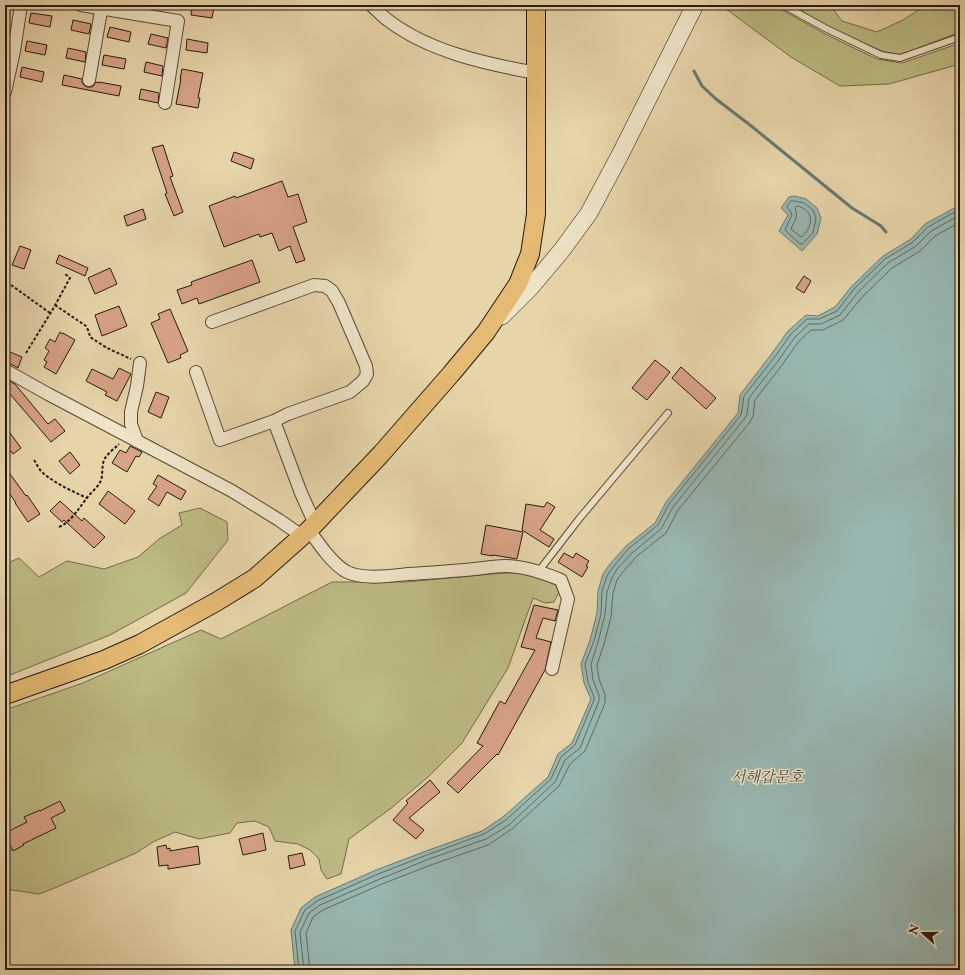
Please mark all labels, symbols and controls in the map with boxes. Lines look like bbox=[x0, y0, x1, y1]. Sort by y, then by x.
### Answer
water label: 서해갑문호 bbox=[731, 768, 805, 787]
north arrow bbox=[903, 913, 943, 953]
text: N bbox=[906, 922, 922, 937]

